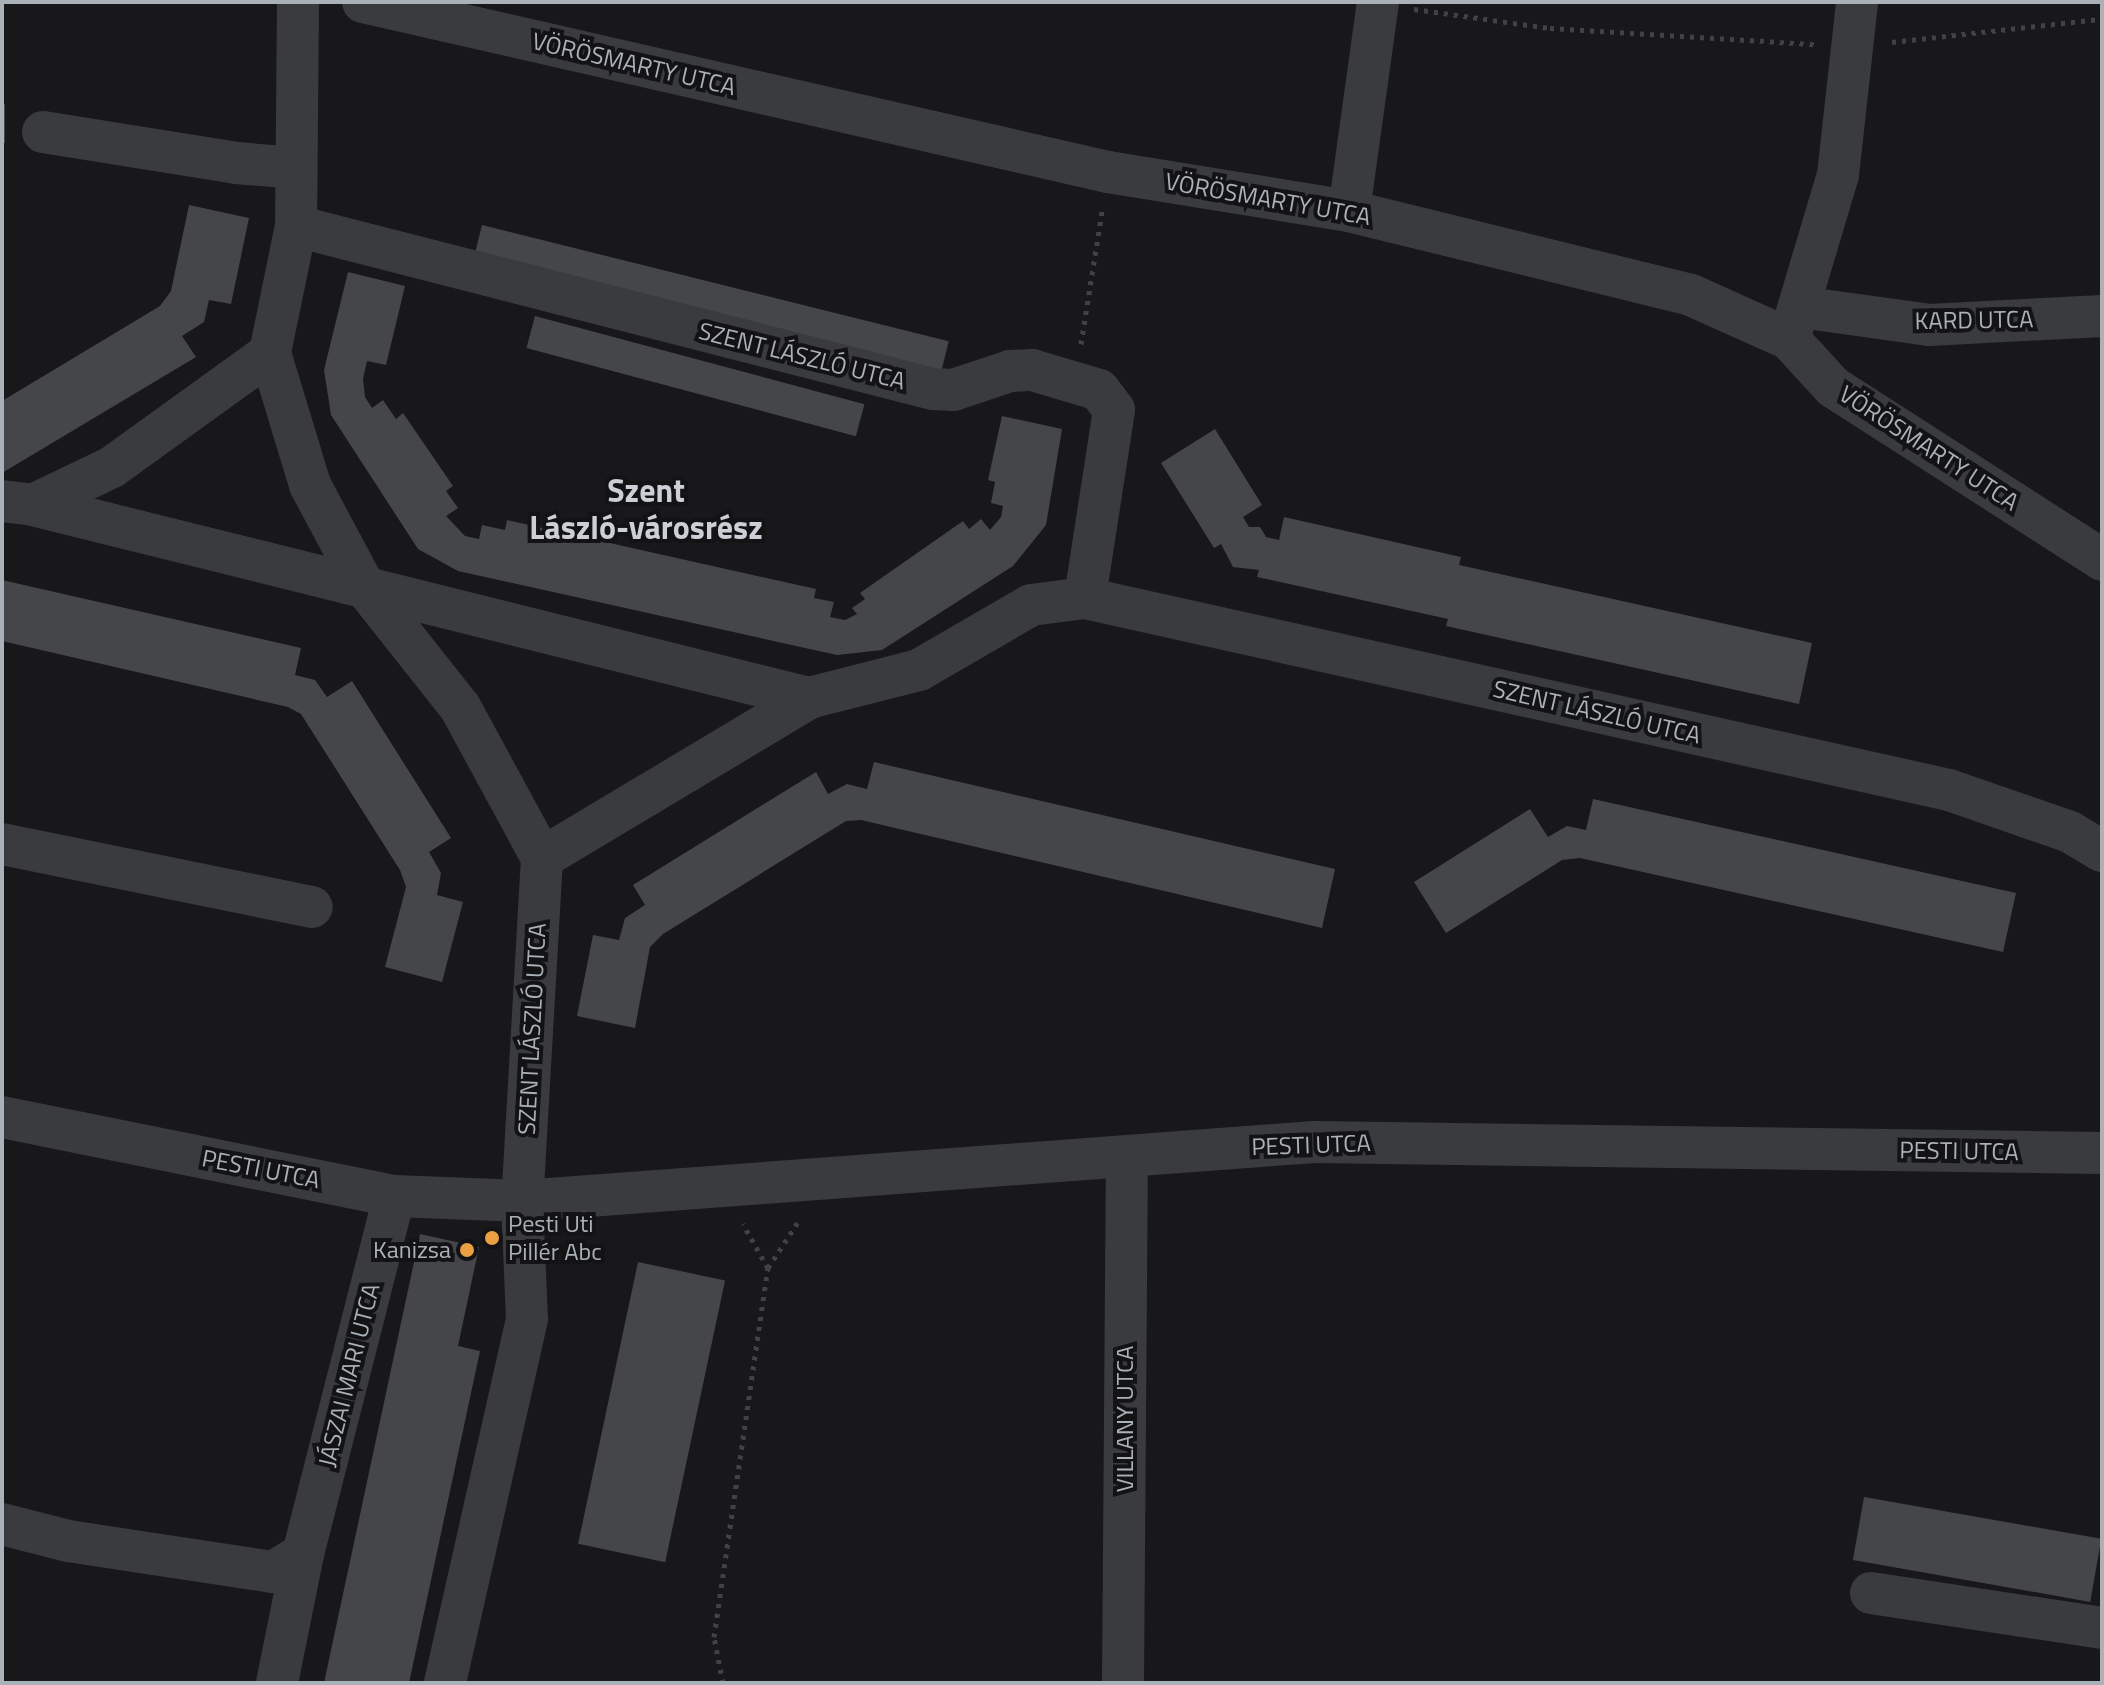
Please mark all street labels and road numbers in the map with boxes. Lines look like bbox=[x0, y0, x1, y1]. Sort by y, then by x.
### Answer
street label: VÖRÖSMARTY UTCA bbox=[529, 27, 739, 101]
street label: VÖRÖSMARTY UTCA bbox=[1163, 167, 1373, 231]
street label: KARD UTCA bbox=[1914, 305, 2034, 335]
street label: SZENT LÁSZLÓ UTCA bbox=[696, 316, 908, 396]
street label: VÖRÖSMARTY UTCA bbox=[1834, 379, 2024, 517]
street label: SZENT LÁSZLÓ UTCA bbox=[1490, 674, 1704, 750]
street label: SZENT LÁSZLÓ UTCA bbox=[512, 922, 552, 1136]
street label: PESTI UTCA bbox=[1251, 1129, 1371, 1161]
street label: PESTI UTCA bbox=[1899, 1136, 2019, 1166]
street label: PESTI UTCA bbox=[200, 1143, 322, 1195]
street label: JÁSZAI MARI UTCA bbox=[312, 1280, 386, 1470]
street label: VILLANY UTCA bbox=[1111, 1346, 1139, 1492]

